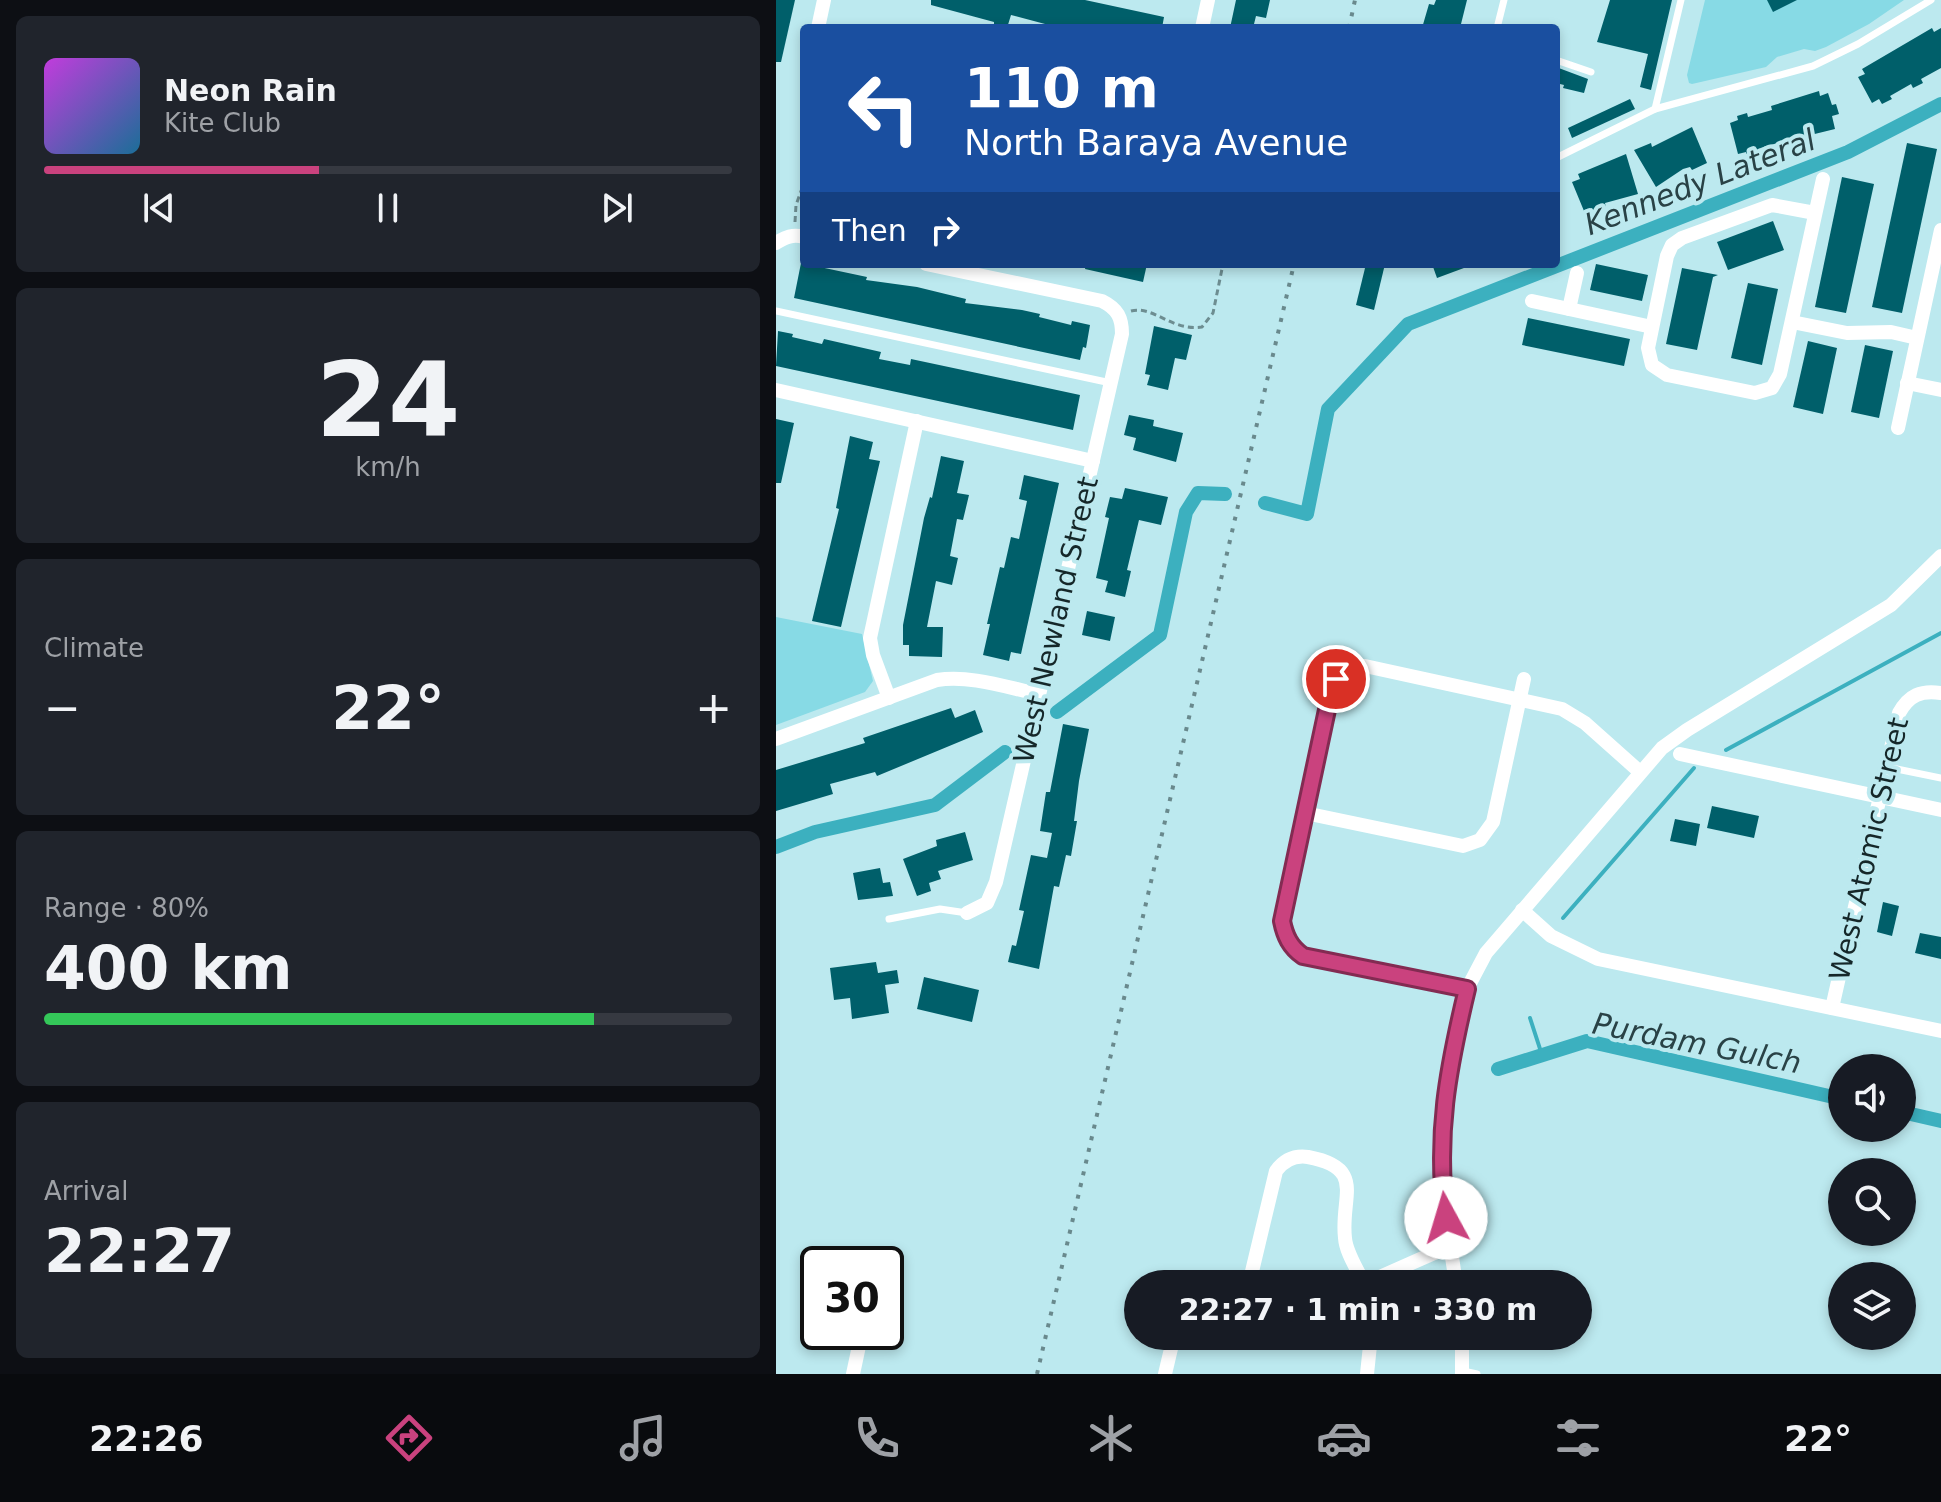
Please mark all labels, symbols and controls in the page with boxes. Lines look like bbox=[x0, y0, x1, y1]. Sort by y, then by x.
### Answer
text: 110 m bbox=[964, 55, 1159, 120]
icon: left bbox=[832, 56, 936, 160]
text: Neon Rain bbox=[164, 73, 337, 108]
text: Kite Club bbox=[164, 108, 281, 138]
text: North Baraya Avenue bbox=[964, 122, 1348, 163]
water label: Kennedy Lateral bbox=[1580, 122, 1821, 242]
icon: previous bbox=[137, 186, 181, 230]
icon: pause bbox=[366, 186, 410, 230]
icon: next bbox=[595, 186, 639, 230]
icon: right bbox=[923, 208, 967, 252]
text: Then bbox=[832, 213, 907, 248]
text: 24 bbox=[316, 339, 460, 461]
text: km/h bbox=[355, 452, 421, 482]
street label: West Newland Street bbox=[1007, 473, 1105, 767]
text: Climate bbox=[44, 633, 144, 663]
pin bbox=[1302, 645, 1370, 713]
icon: arrive bbox=[1314, 657, 1358, 701]
text: 22° bbox=[331, 673, 445, 743]
text: − bbox=[44, 682, 81, 733]
text: + bbox=[695, 682, 732, 733]
street label: West Atomic Street bbox=[1823, 714, 1915, 984]
text: Range · 80% bbox=[44, 893, 209, 923]
text: 400 km bbox=[44, 933, 293, 1003]
water label: Purdam Gulch bbox=[1590, 1006, 1804, 1080]
map controls bbox=[1828, 1054, 1916, 1350]
button: sound bbox=[1828, 1054, 1916, 1142]
button: search bbox=[1828, 1158, 1916, 1246]
text: Arrival bbox=[44, 1176, 128, 1206]
position arrow bbox=[1404, 1176, 1488, 1260]
text: 22:27 bbox=[44, 1216, 235, 1286]
speed limit sign: 30 bbox=[800, 1246, 904, 1350]
button: layers bbox=[1828, 1262, 1916, 1350]
text: 22:27 · 1 min · 330 m bbox=[1179, 1292, 1537, 1327]
icon: directions bbox=[381, 1410, 437, 1466]
icon: music bbox=[615, 1410, 671, 1466]
icon: phone bbox=[849, 1410, 905, 1466]
icon: climate bbox=[1083, 1410, 1139, 1466]
icon: car bbox=[1316, 1410, 1372, 1466]
icon: filters bbox=[1550, 1410, 1606, 1466]
text: 22:26 bbox=[89, 1418, 203, 1459]
text: 22° bbox=[1784, 1418, 1852, 1459]

